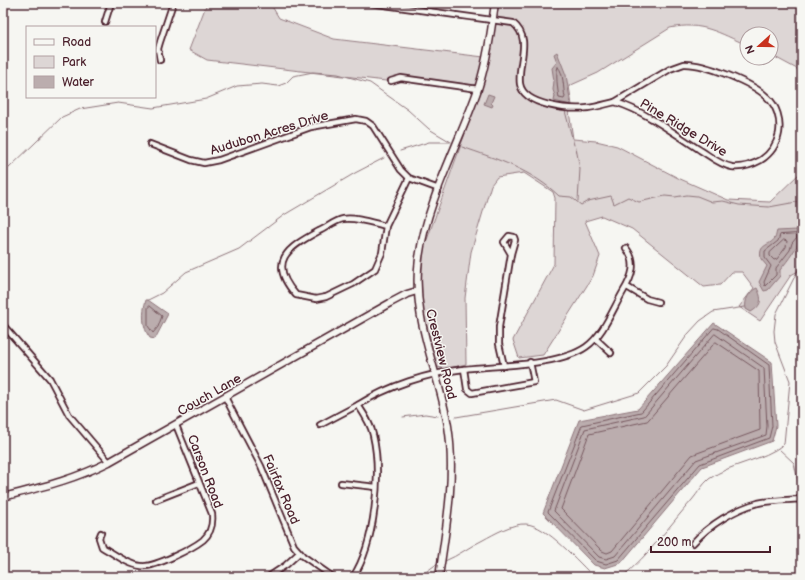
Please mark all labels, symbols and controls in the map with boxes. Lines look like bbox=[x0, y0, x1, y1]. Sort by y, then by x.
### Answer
legend bbox=[26, 26, 156, 98]
north arrow bbox=[739, 26, 779, 66]
text: Road bbox=[62, 35, 91, 50]
text: N bbox=[743, 43, 758, 56]
text: Park bbox=[62, 55, 86, 70]
text: Water bbox=[62, 75, 94, 90]
street label: Pine Ridge Drive bbox=[637, 96, 730, 160]
street label: Audubon Acres Drive bbox=[208, 107, 330, 159]
street label: Crestview Road bbox=[422, 307, 460, 401]
street label: Couch Lane bbox=[175, 370, 244, 420]
street label: Carson Road bbox=[184, 432, 226, 510]
street label: Fairfax Road bbox=[259, 452, 303, 527]
scale bar bbox=[651, 528, 770, 554]
text: 200 m bbox=[657, 535, 691, 550]

